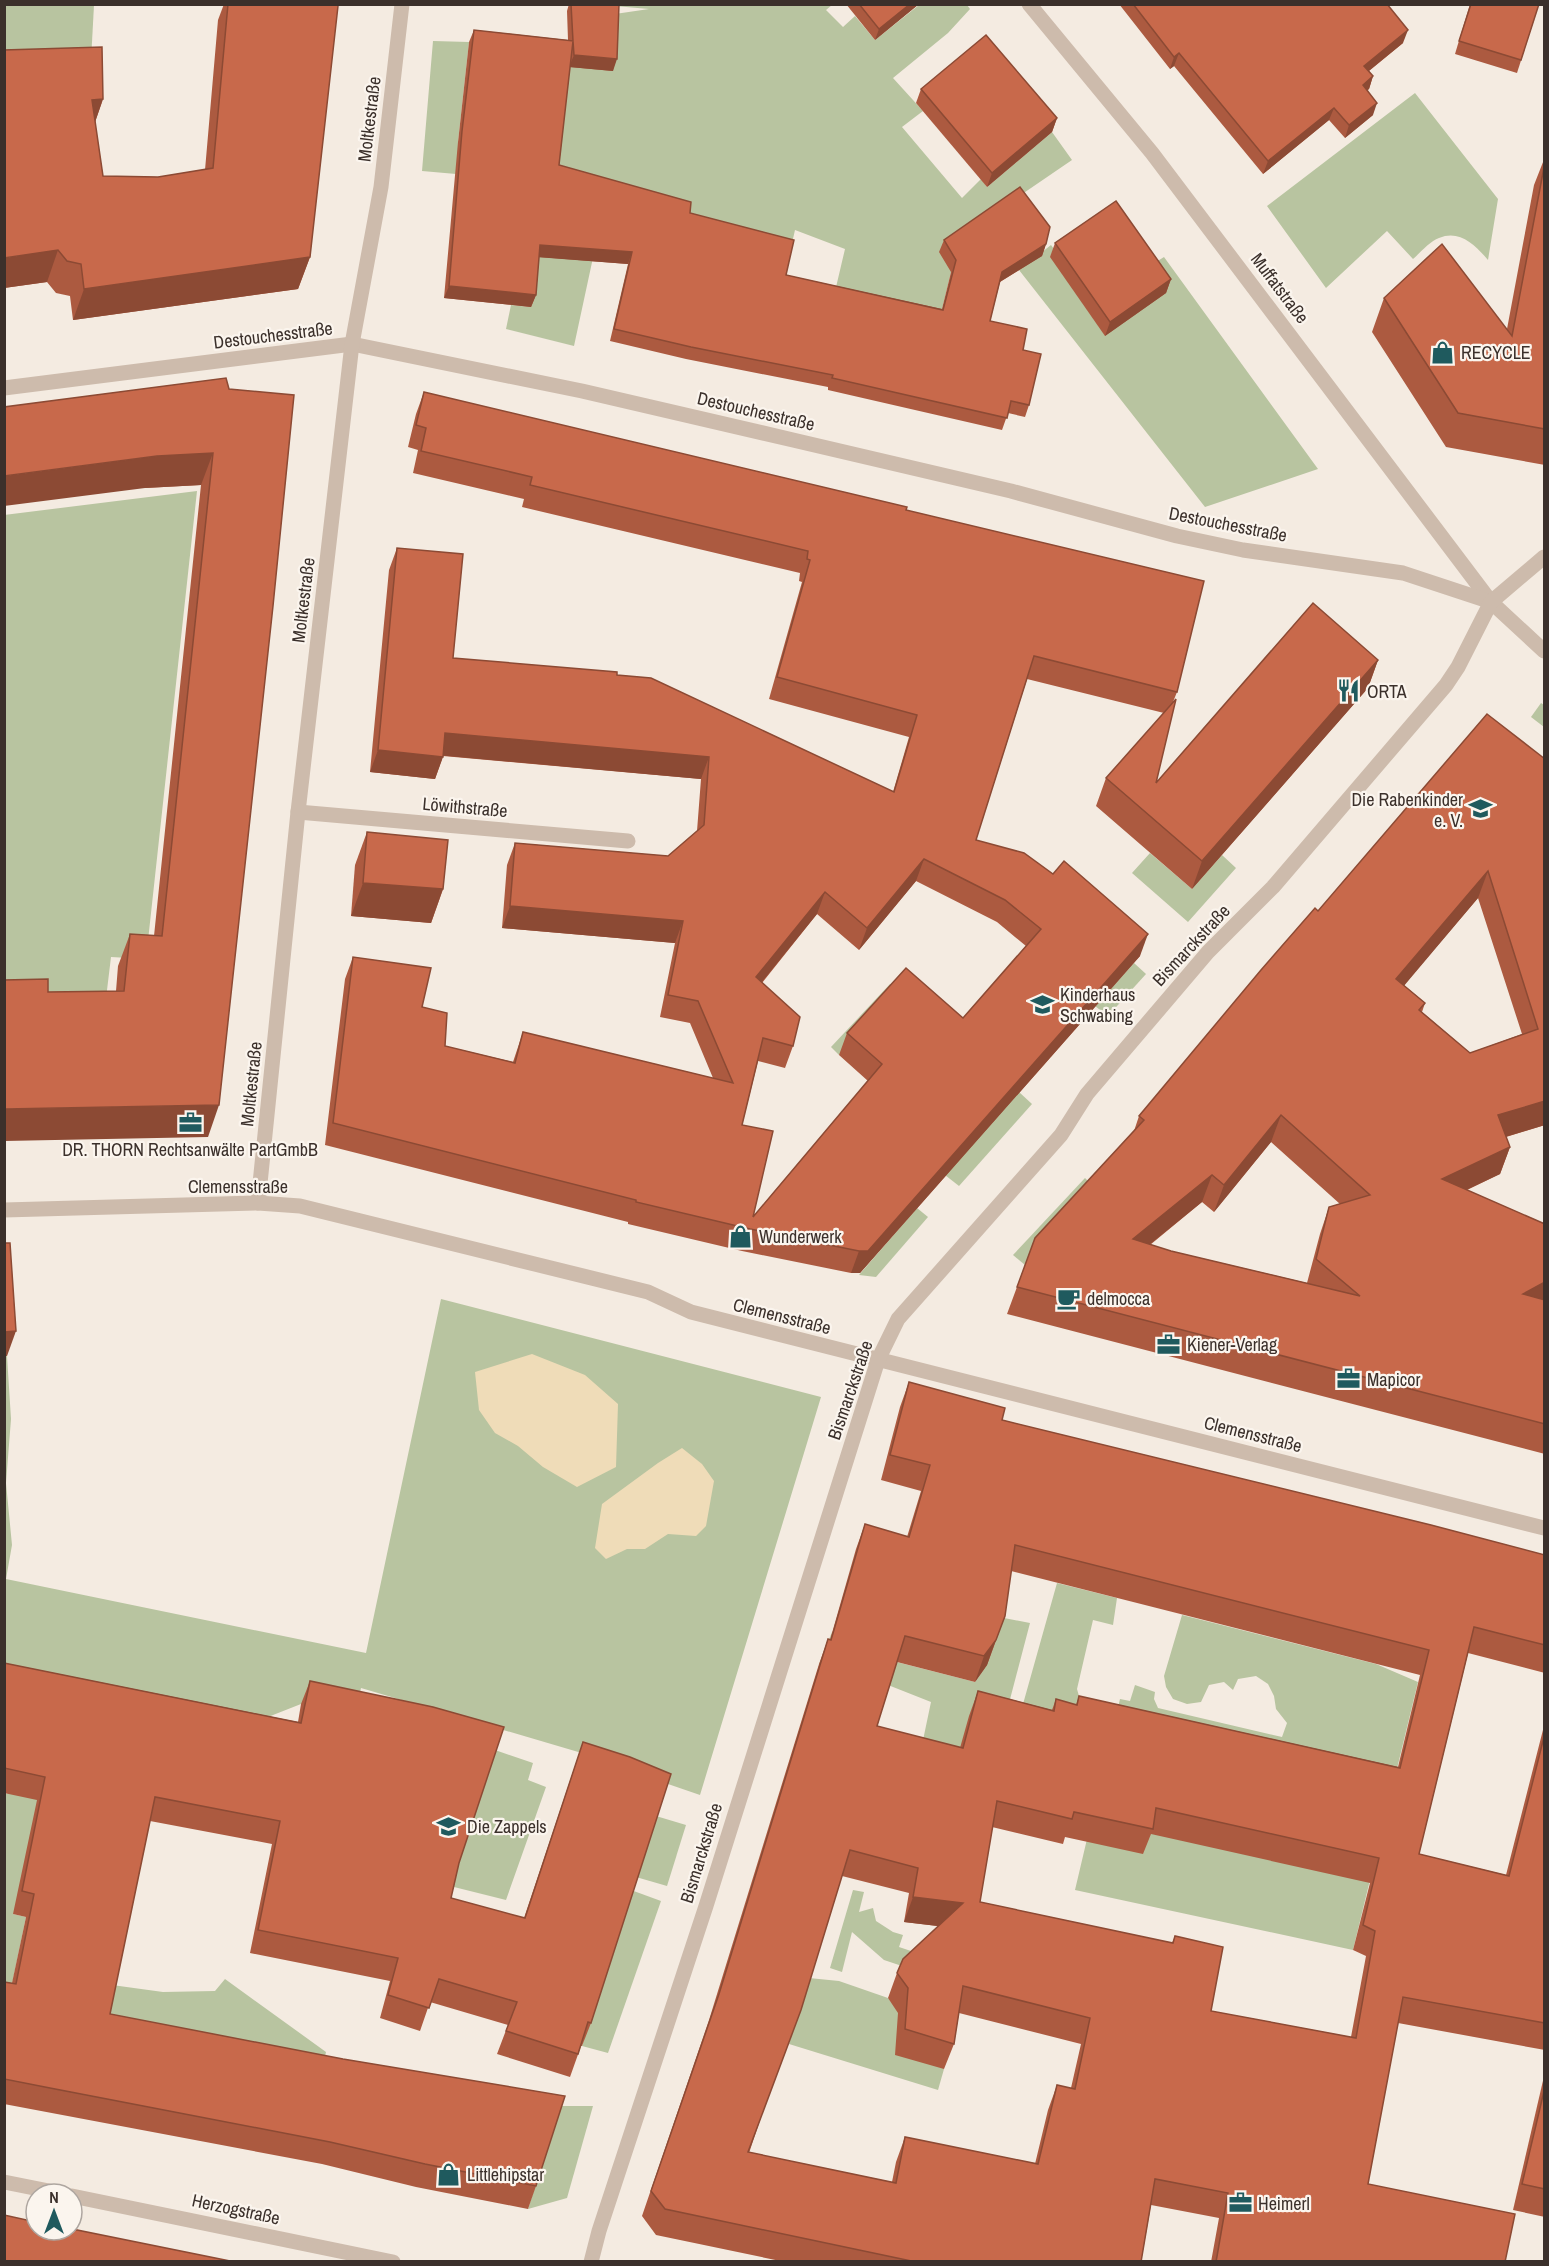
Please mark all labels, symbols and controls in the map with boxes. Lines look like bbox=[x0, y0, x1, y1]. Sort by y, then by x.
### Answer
street label: Moltkestraße bbox=[351, 75, 387, 163]
street label: Muffatstraße bbox=[1245, 247, 1315, 329]
street label: Destouchesstraße bbox=[212, 315, 334, 355]
shop icon: RECYCLE bbox=[1430, 339, 1456, 365]
place label: RECYCLE bbox=[1461, 340, 1531, 365]
street label: Destouchesstraße bbox=[695, 385, 817, 437]
street label: Destouchesstraße bbox=[1167, 500, 1289, 548]
street label: Moltkestraße bbox=[285, 556, 321, 644]
restaurant icon: ORTA bbox=[1336, 678, 1362, 704]
place label: ORTA bbox=[1367, 679, 1407, 704]
place label: Die Rabenkinder e. V. bbox=[1351, 787, 1463, 833]
street label: Löwithstraße bbox=[421, 791, 509, 823]
school or university icon: Die Rabenkinder e. V. bbox=[1468, 796, 1494, 822]
street label: Bismarckstraße bbox=[1147, 899, 1235, 991]
place label: Kinderhaus Schwabing bbox=[1060, 982, 1136, 1028]
school or university icon: Kinderhaus Schwabing bbox=[1029, 991, 1055, 1017]
street label: Moltkestraße bbox=[234, 1040, 268, 1128]
office icon: DR. THORN Rechtsanwälte PartGmbB bbox=[177, 1110, 203, 1136]
place label: DR. THORN Rechtsanwälte PartGmbB bbox=[62, 1137, 318, 1162]
street label: Clemensstraße bbox=[188, 1174, 288, 1199]
shop icon: Wunderwerk bbox=[728, 1223, 754, 1249]
place label: Wunderwerk bbox=[759, 1224, 842, 1249]
cafe icon: delmocca bbox=[1056, 1285, 1082, 1311]
place label: delmocca bbox=[1087, 1286, 1150, 1311]
street label: Clemensstraße bbox=[730, 1292, 834, 1340]
office icon: Kiener-Verlag bbox=[1156, 1331, 1182, 1357]
place label: Kiener-Verlag bbox=[1187, 1332, 1278, 1357]
street label: Bismarckstraße bbox=[821, 1337, 879, 1443]
office icon: Mapicor bbox=[1336, 1366, 1362, 1392]
place label: Mapicor bbox=[1367, 1367, 1420, 1392]
street label: Clemensstraße bbox=[1201, 1410, 1305, 1458]
street label: Bismarckstraße bbox=[674, 1800, 728, 1906]
school or university icon: Die Zappels bbox=[436, 1813, 462, 1839]
place label: Die Zappels bbox=[467, 1814, 547, 1839]
shop icon: Littlehipstar bbox=[436, 2161, 462, 2187]
place label: Littlehipstar bbox=[467, 2162, 544, 2187]
north arrow bbox=[24, 2182, 84, 2242]
text: N bbox=[49, 2186, 59, 2208]
street label: Herzogstraße bbox=[190, 2187, 282, 2231]
office icon: Heimerl bbox=[1227, 2190, 1253, 2216]
place label: Heimerl bbox=[1258, 2191, 1310, 2216]

